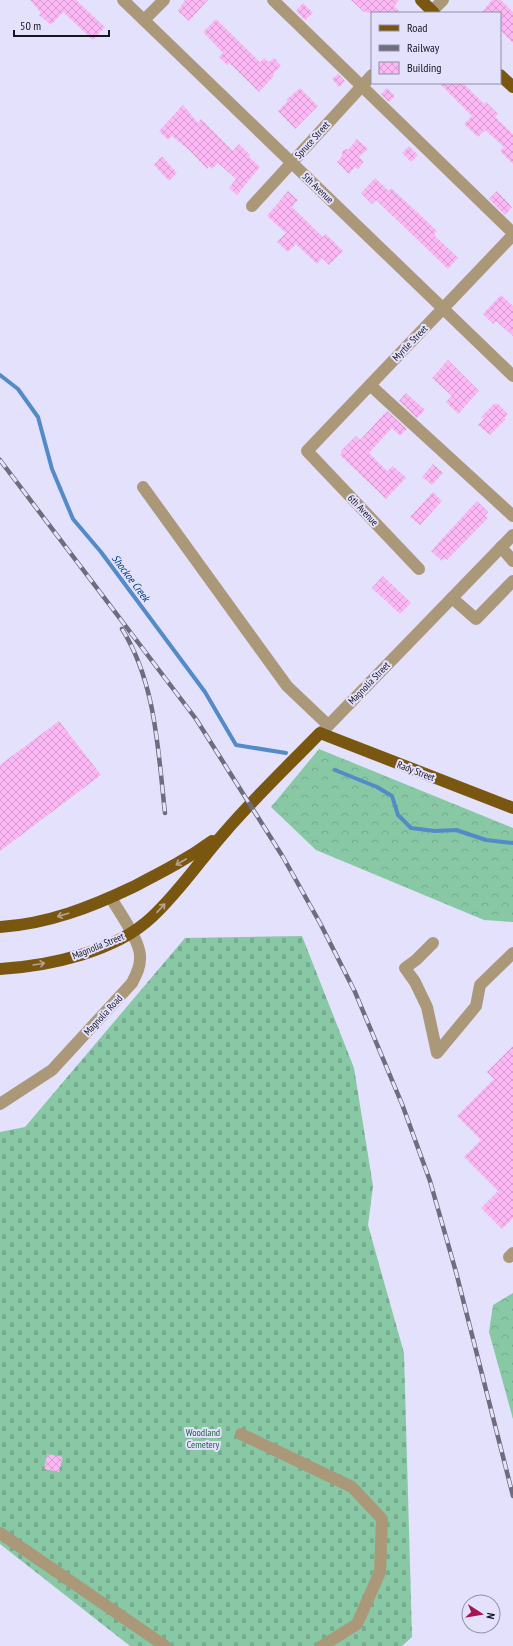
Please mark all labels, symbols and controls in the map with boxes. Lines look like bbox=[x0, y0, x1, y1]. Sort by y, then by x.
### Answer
scale bar bbox=[14, 12, 109, 38]
legend bbox=[371, 12, 501, 84]
text: 50 m bbox=[20, 18, 41, 33]
text: Road bbox=[407, 20, 427, 35]
text: Railway bbox=[407, 40, 440, 55]
text: Building bbox=[407, 60, 442, 75]
street label: Spruce Street bbox=[292, 118, 332, 161]
street label: 5th Avenue bbox=[300, 170, 336, 206]
street label: Myrtle Street bbox=[390, 322, 431, 364]
street label: 6th Avenue bbox=[345, 492, 381, 528]
water label: Shockoe Creek bbox=[109, 552, 154, 606]
street label: Magnolia Street bbox=[345, 659, 393, 707]
street label: Rady Street bbox=[395, 758, 437, 784]
one-way arrow bbox=[175, 859, 187, 867]
one-way arrow bbox=[156, 903, 165, 913]
one-way arrow bbox=[57, 912, 70, 919]
street label: Magnolia Street bbox=[70, 930, 126, 962]
one-way arrow bbox=[32, 960, 45, 968]
street label: Magnolia Road bbox=[81, 992, 125, 1038]
park label: Woodland Cemetery bbox=[186, 1426, 220, 1451]
north arrow bbox=[461, 1594, 501, 1634]
text: N bbox=[483, 1612, 498, 1620]

